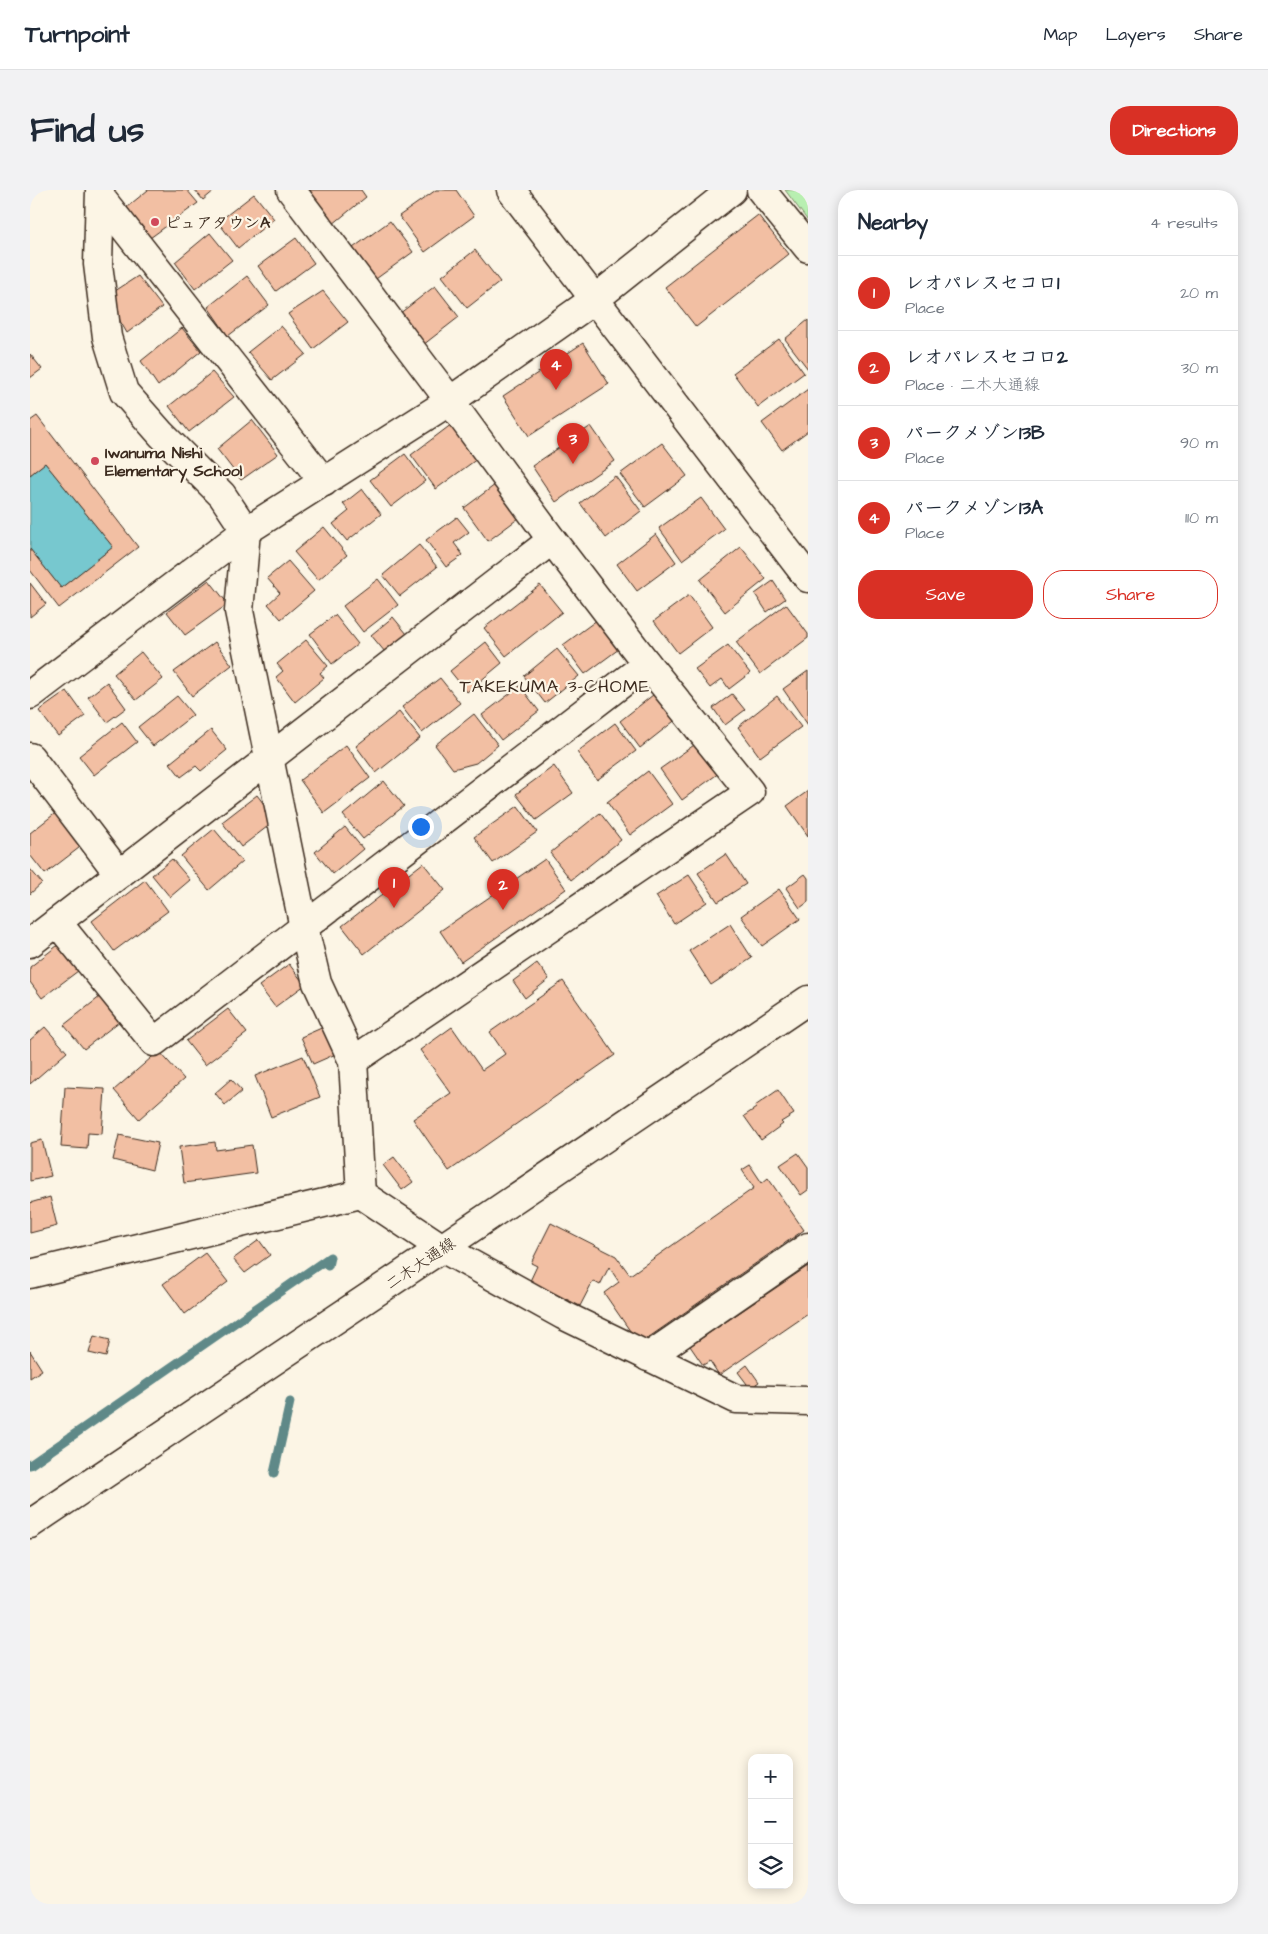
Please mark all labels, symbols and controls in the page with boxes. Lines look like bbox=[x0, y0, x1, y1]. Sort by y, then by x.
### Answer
text: Turnpoint bbox=[25, 18, 130, 52]
text: Map bbox=[1043, 22, 1077, 47]
text: Layers bbox=[1105, 22, 1166, 47]
text: Share bbox=[1194, 22, 1243, 47]
text: Find us bbox=[30, 106, 144, 155]
button: Directions bbox=[1110, 106, 1238, 155]
text: Nearby bbox=[858, 208, 928, 237]
place label: ピュアタウンA bbox=[165, 212, 271, 234]
text: 4 results bbox=[1150, 212, 1218, 234]
marker: ピュアタウンA bbox=[149, 216, 161, 228]
text: レオパレスセコロ1 bbox=[905, 270, 1059, 297]
text: 1 bbox=[873, 282, 875, 304]
text: 20 m bbox=[1180, 282, 1218, 304]
text: Place bbox=[905, 297, 945, 319]
text: レオパレスセコロ2 bbox=[905, 344, 1068, 371]
pin: 4 bbox=[540, 349, 572, 390]
text: 2 bbox=[869, 357, 879, 379]
text: 30 m bbox=[1181, 357, 1218, 379]
text: Place · 二木大通線 bbox=[905, 374, 1040, 396]
text: パークメゾン13B bbox=[905, 420, 1045, 447]
pin: 3 bbox=[557, 423, 589, 464]
text: 3 bbox=[870, 432, 878, 454]
text: 90 m bbox=[1180, 432, 1218, 454]
place label: Iwanuma Nishi Elementary School bbox=[105, 442, 243, 483]
text: Place bbox=[905, 447, 945, 469]
marker: Iwanuma Nishi Elementary School bbox=[89, 455, 101, 467]
text: パークメゾン13A bbox=[905, 495, 1043, 522]
text: 4 bbox=[869, 507, 879, 529]
text: 110 m bbox=[1185, 507, 1218, 529]
text: Place bbox=[905, 522, 945, 544]
button: Save bbox=[858, 570, 1033, 619]
button: Share bbox=[1043, 570, 1218, 619]
district label: TAKEKUMA 3-CHOME bbox=[460, 674, 650, 699]
your location bbox=[408, 814, 434, 840]
pin: 1 bbox=[378, 867, 410, 908]
pin: 2 bbox=[487, 869, 519, 910]
street label: 二木大通線 bbox=[381, 1232, 460, 1295]
map controls bbox=[748, 1754, 793, 1889]
button: + bbox=[748, 1754, 793, 1799]
button: − bbox=[748, 1799, 793, 1844]
button: layers bbox=[748, 1844, 793, 1889]

